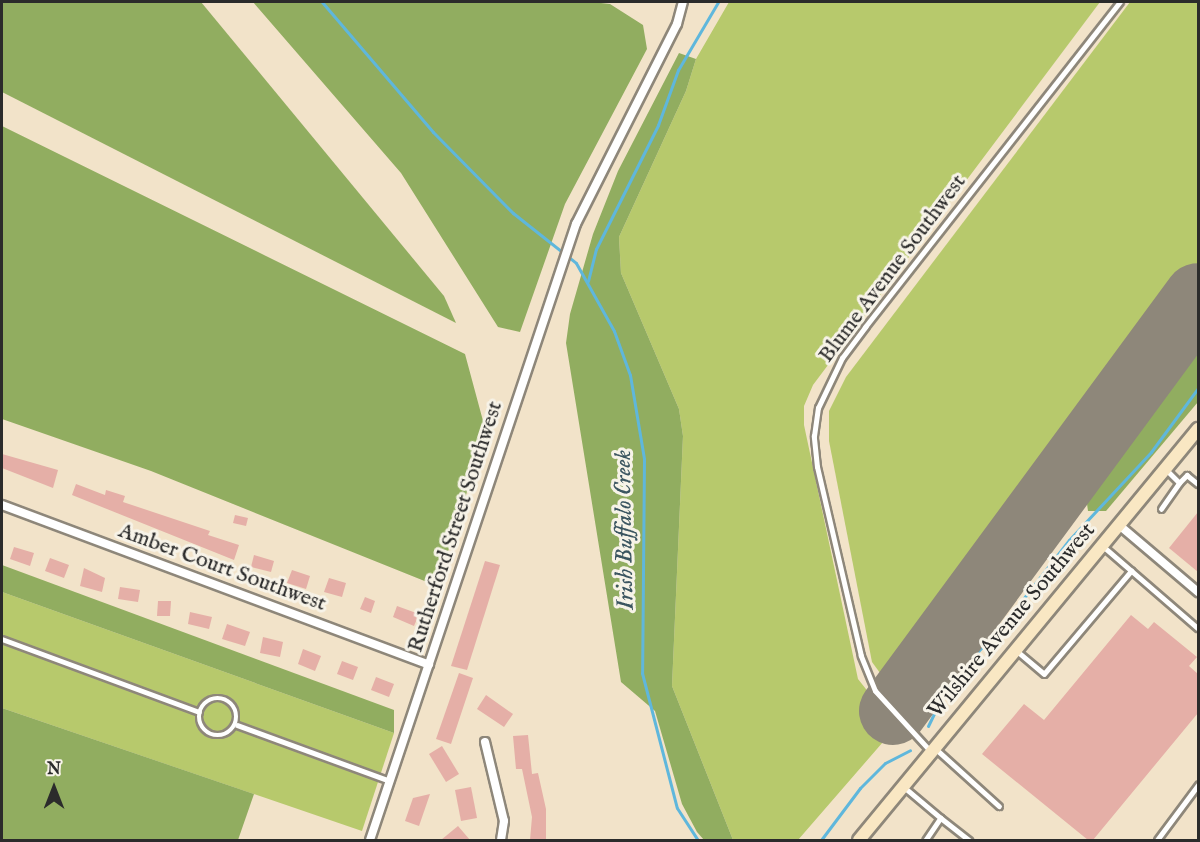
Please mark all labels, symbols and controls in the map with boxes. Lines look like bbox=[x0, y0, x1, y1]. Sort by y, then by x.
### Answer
street label: Blume Avenue Southwest bbox=[814, 170, 972, 368]
street label: Rutherford Street Southwest bbox=[403, 398, 509, 656]
water label: Irish Buffalo Creek bbox=[609, 450, 641, 610]
street label: Amber Court Southwest bbox=[115, 518, 329, 618]
street label: Wilshire Avenue Southwest bbox=[923, 518, 1101, 724]
north arrow bbox=[24, 758, 84, 818]
text: N bbox=[47, 760, 61, 780]

